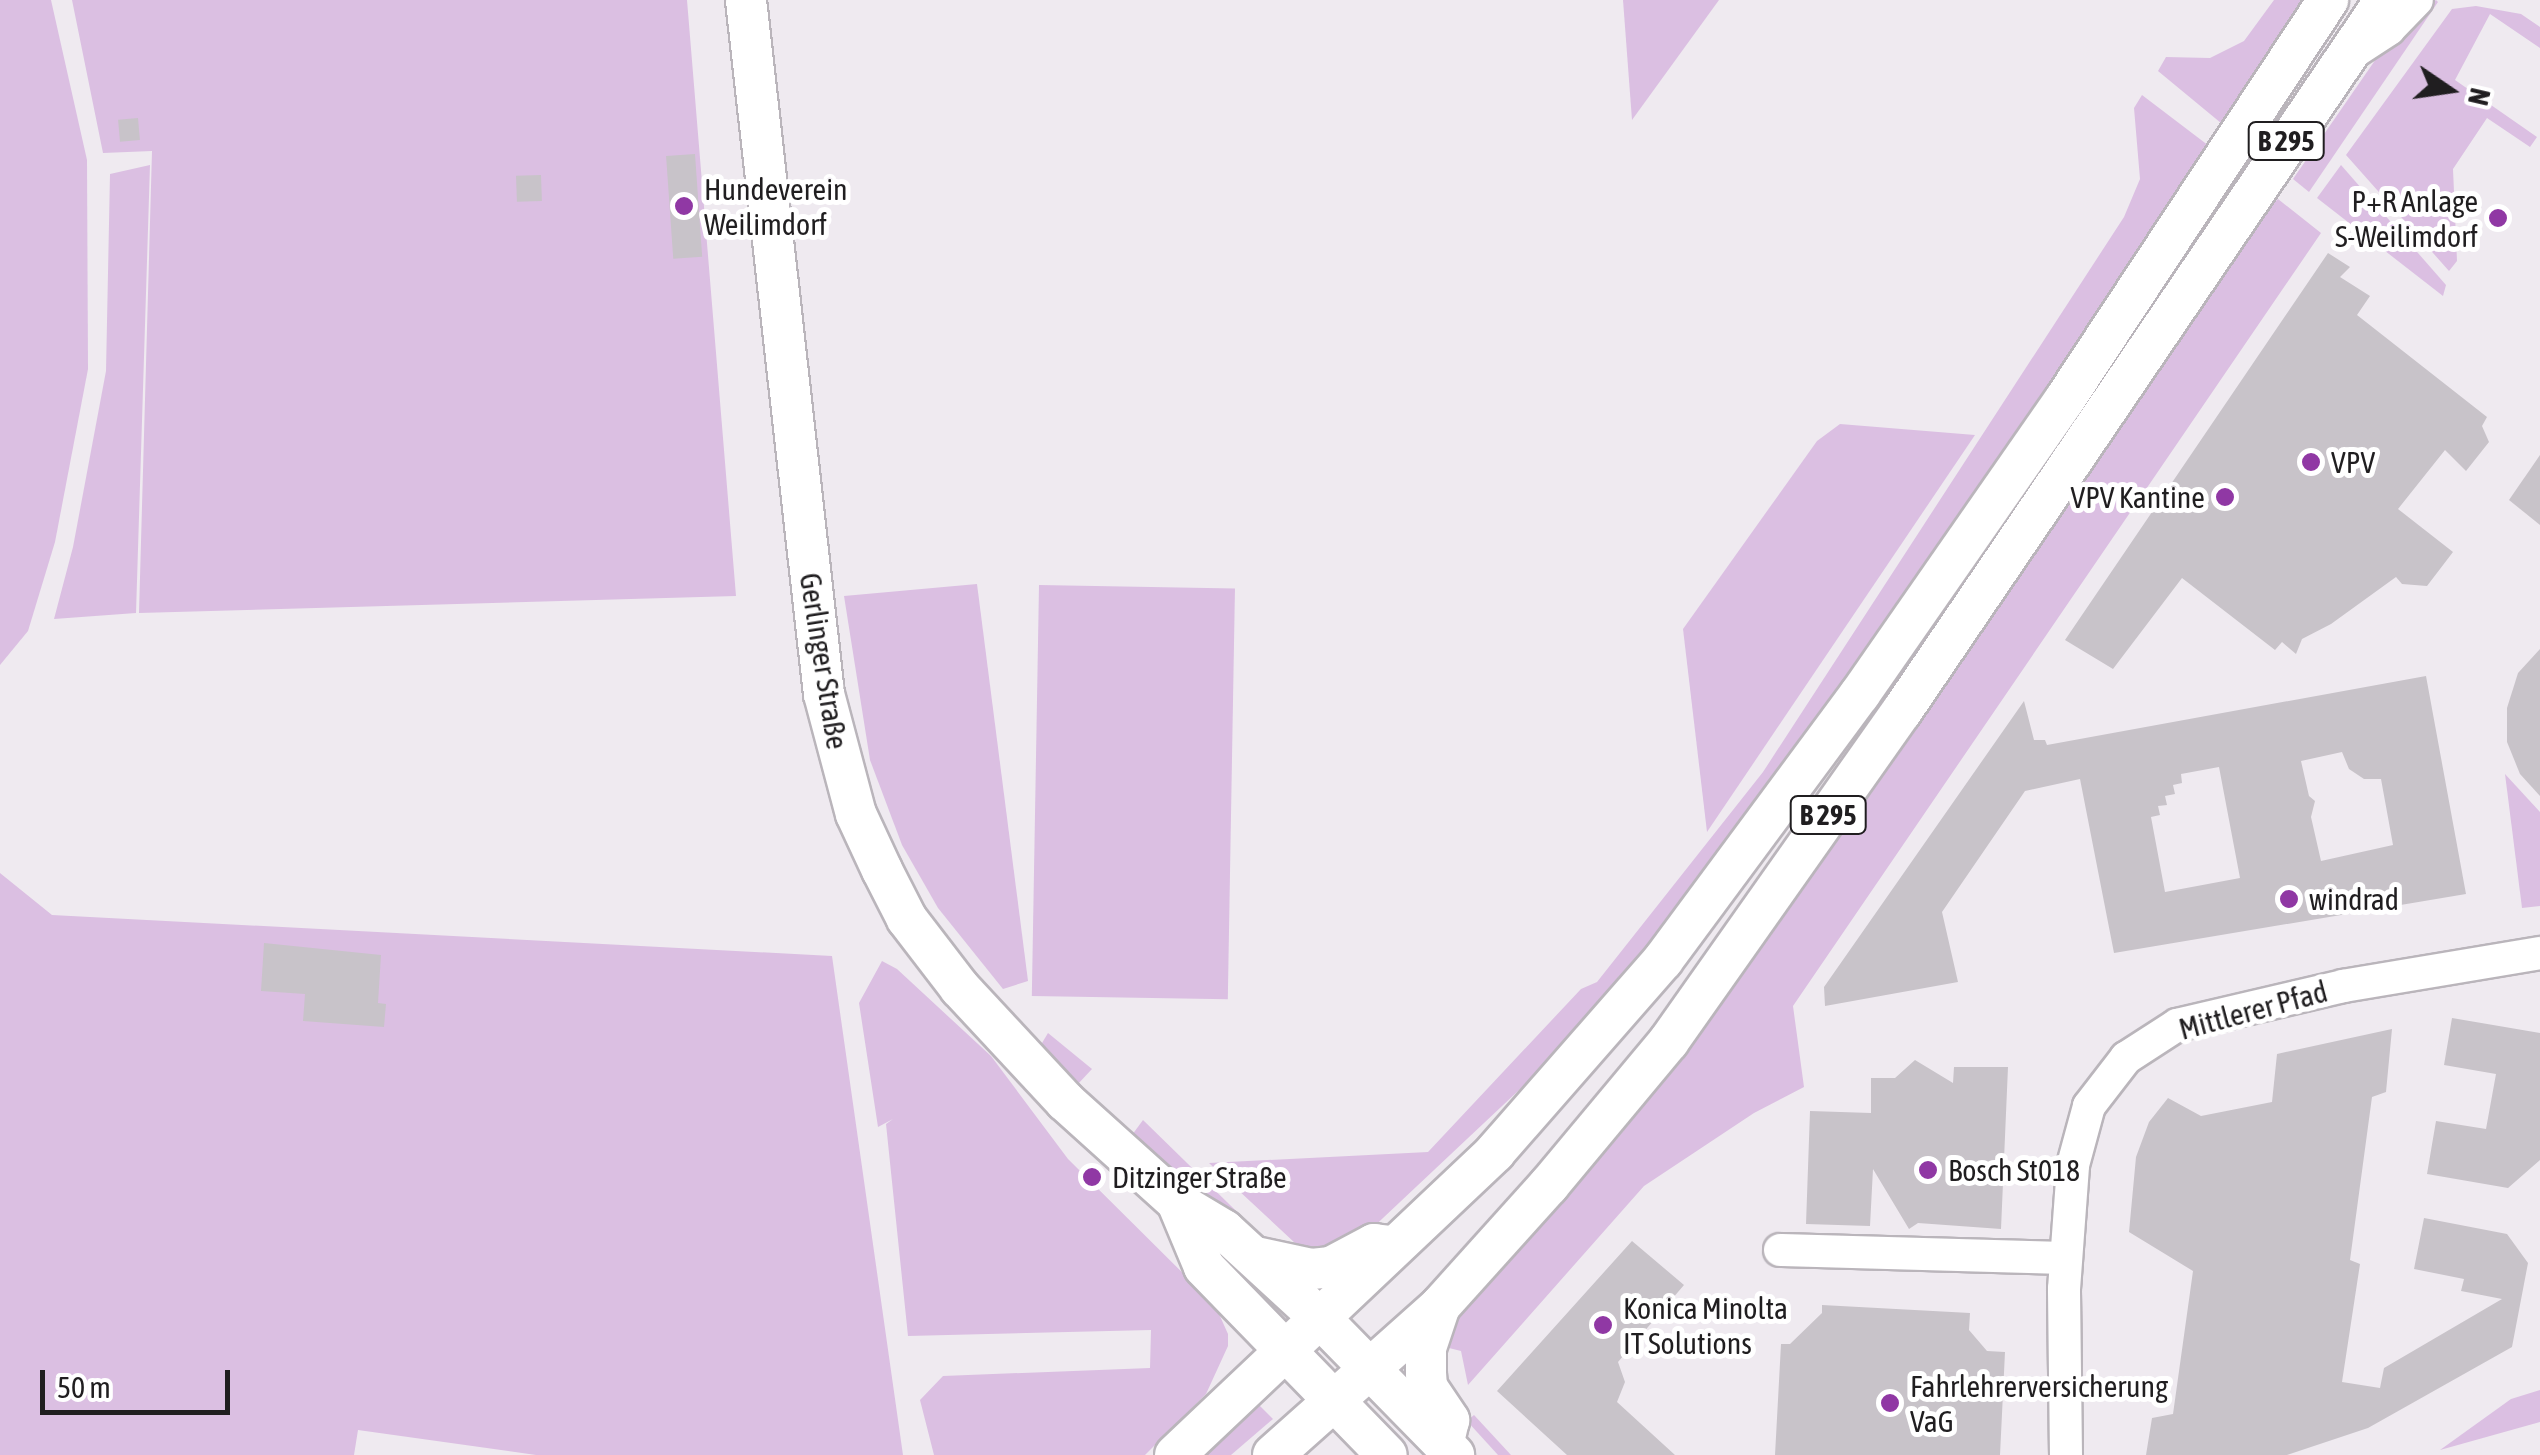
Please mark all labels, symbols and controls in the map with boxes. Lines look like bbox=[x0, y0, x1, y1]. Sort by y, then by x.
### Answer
north arrow bbox=[2400, 40, 2500, 140]
text: N bbox=[2462, 85, 2497, 108]
road number: B 295 bbox=[2246, 118, 2326, 164]
place label: Hundeverein Weilimdorf bbox=[704, 171, 848, 242]
place label: P+R Anlage S-Weilimdorf bbox=[2335, 183, 2478, 254]
marker: Hundeverein Weilimdorf bbox=[673, 195, 695, 217]
marker: P+R Anlage S-Weilimdorf bbox=[2487, 207, 2509, 229]
place label: VPV bbox=[2331, 444, 2375, 480]
marker: VPV bbox=[2300, 451, 2322, 473]
place label: VPV Kantine bbox=[2070, 479, 2205, 515]
marker: VPV Kantine bbox=[2214, 486, 2236, 508]
street label: Gerlinger Straße bbox=[792, 570, 856, 752]
road number: B 295 bbox=[1788, 792, 1868, 838]
place label: windrad bbox=[2309, 881, 2399, 917]
marker: windrad bbox=[2278, 888, 2300, 910]
street label: Mittlerer Pfad bbox=[2175, 973, 2331, 1047]
place label: Bosch St018 bbox=[1948, 1152, 2080, 1188]
place label: Ditzinger Straße bbox=[1112, 1159, 1287, 1195]
marker: Bosch St018 bbox=[1917, 1159, 1939, 1181]
marker: Ditzinger Straße bbox=[1081, 1166, 1103, 1188]
place label: Konica Minolta IT Solutions bbox=[1623, 1290, 1788, 1360]
marker: Konica Minolta IT Solutions bbox=[1592, 1314, 1614, 1336]
scale bar bbox=[45, 1350, 235, 1412]
place label: Fahrlehrerversicherung VaG bbox=[1910, 1368, 2168, 1438]
text: 50 m bbox=[57, 1370, 111, 1404]
marker: Fahrlehrerversicherung VaG bbox=[1879, 1392, 1901, 1414]

